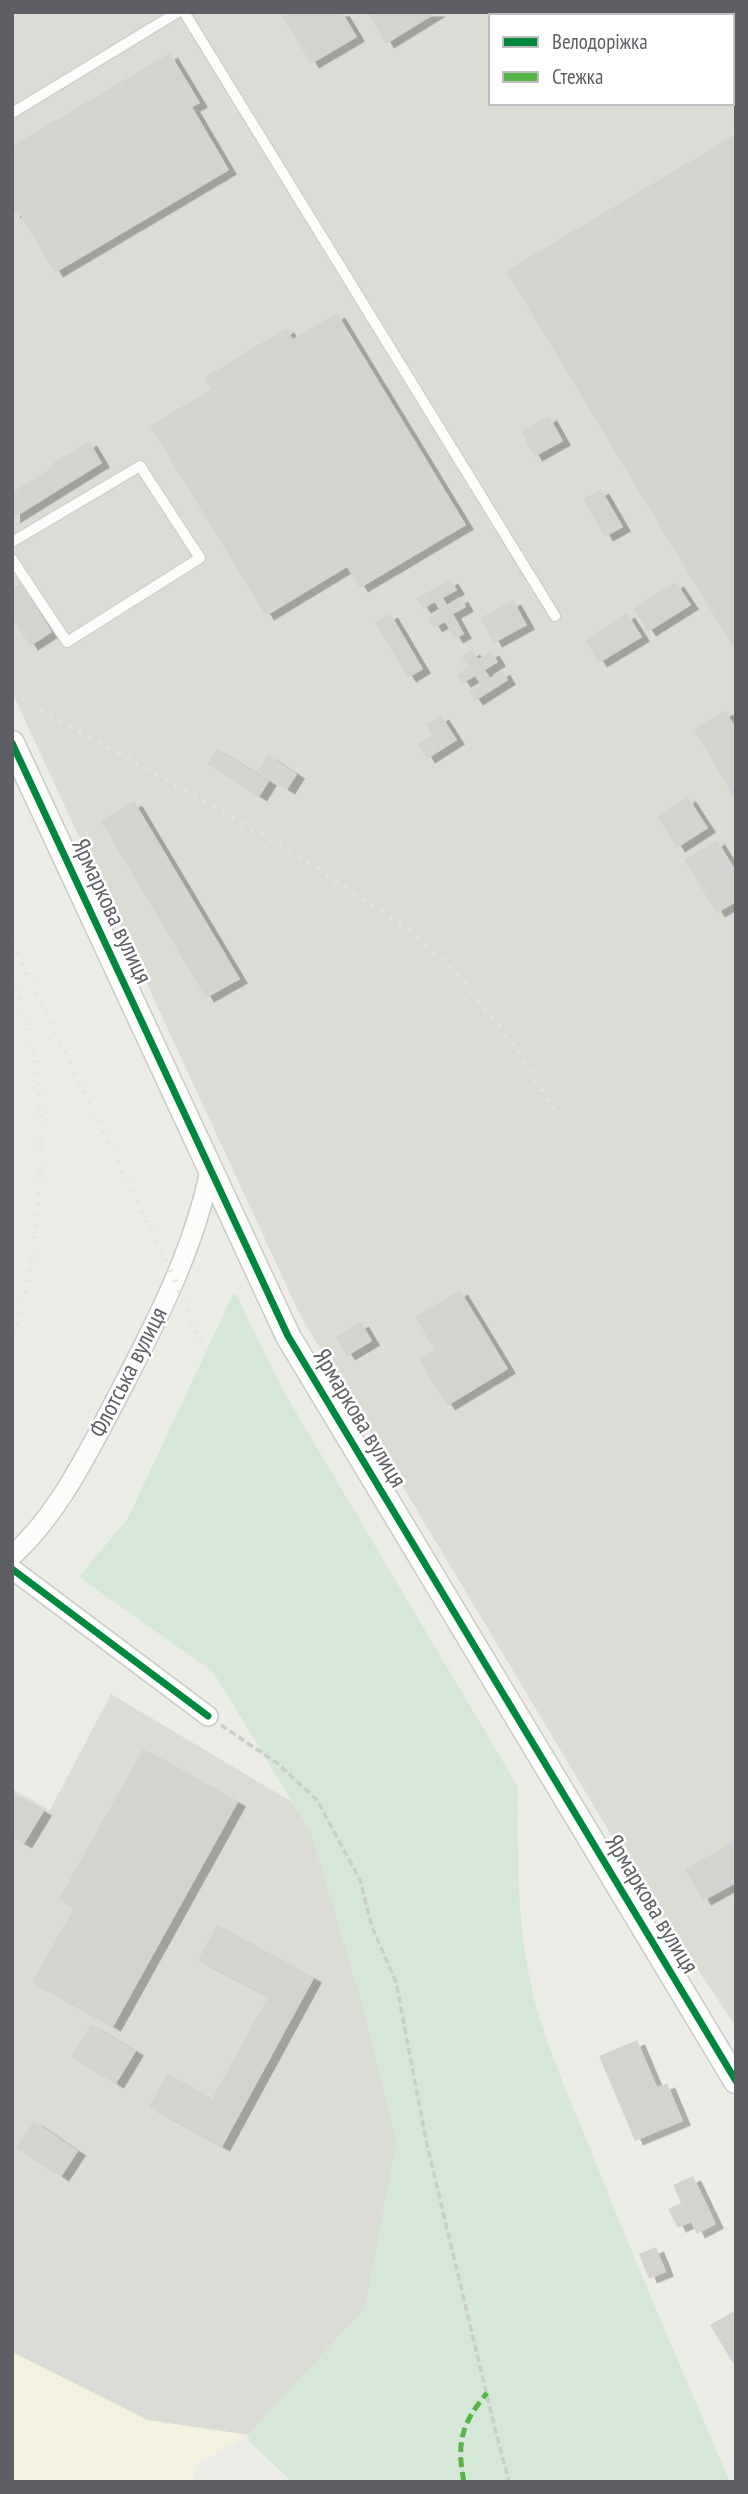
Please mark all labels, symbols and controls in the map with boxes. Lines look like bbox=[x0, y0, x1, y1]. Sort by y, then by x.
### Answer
legend bbox=[489, 14, 734, 105]
text: Велодоріжка bbox=[552, 28, 648, 55]
text: Стежка bbox=[552, 63, 603, 90]
street label: Ярмаркова вулиця bbox=[65, 833, 160, 988]
street label: Флотська вулиця bbox=[82, 1301, 174, 1442]
street label: Ярмаркова вулиця bbox=[307, 1343, 414, 1493]
street label: Ярмаркова вулиця bbox=[599, 1829, 706, 1979]

